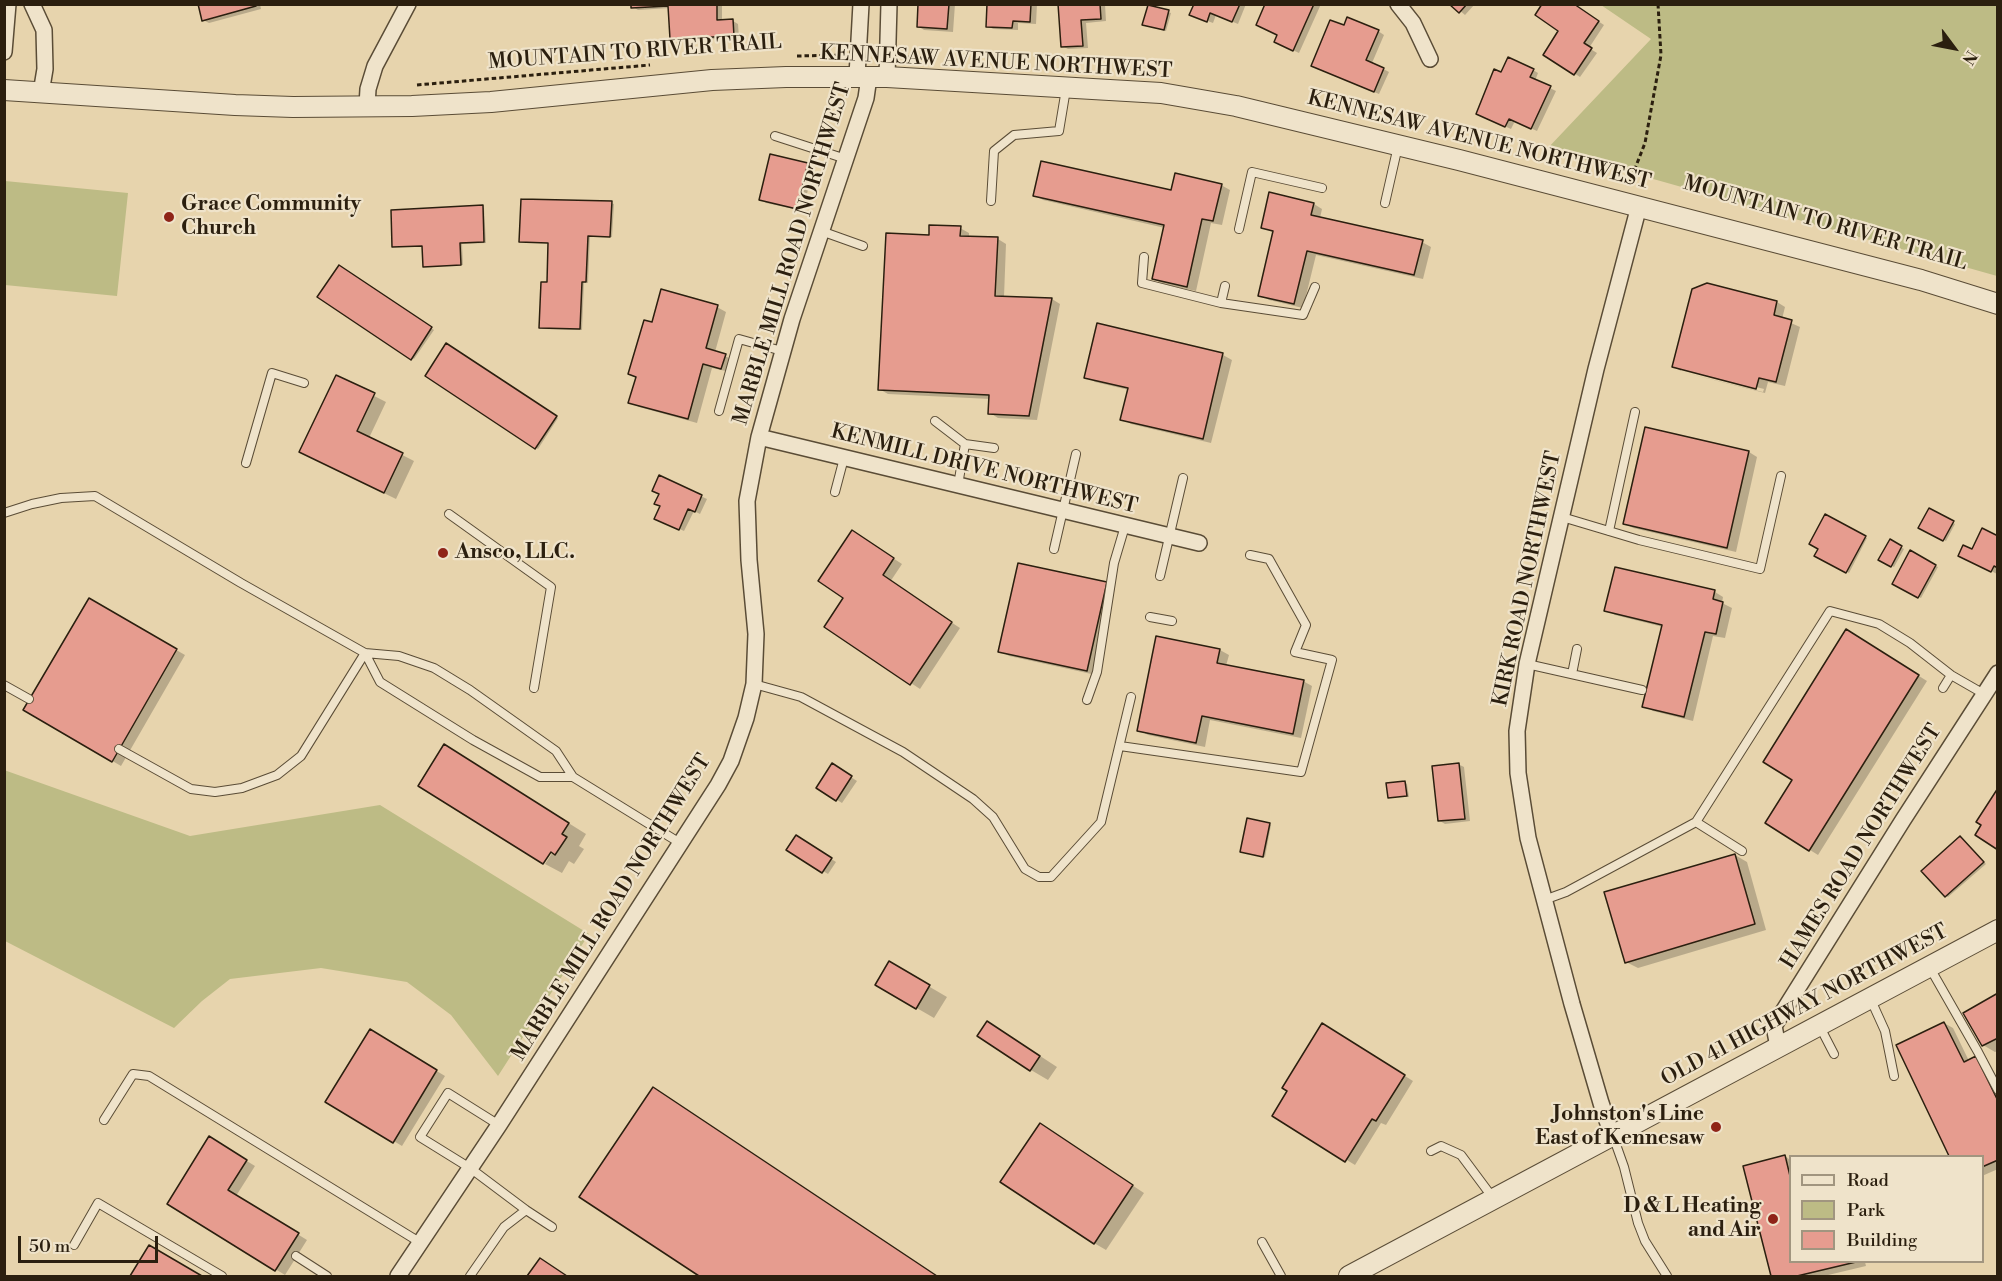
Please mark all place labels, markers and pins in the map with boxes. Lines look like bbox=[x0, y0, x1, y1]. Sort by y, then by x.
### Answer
place label: Grace Community Church bbox=[181, 192, 361, 242]
marker: Grace Community Church bbox=[162, 210, 176, 224]
place label: Ansco, LLC. bbox=[455, 540, 575, 566]
marker: Ansco, LLC. bbox=[436, 546, 450, 560]
place label: Johnston's Line East of Kennesaw bbox=[1535, 1102, 1704, 1152]
marker: Johnston's Line East of Kennesaw bbox=[1709, 1120, 1723, 1134]
place label: D & L Heating and Air bbox=[1623, 1194, 1761, 1244]
marker: D & L Heating and Air bbox=[1766, 1212, 1780, 1226]

